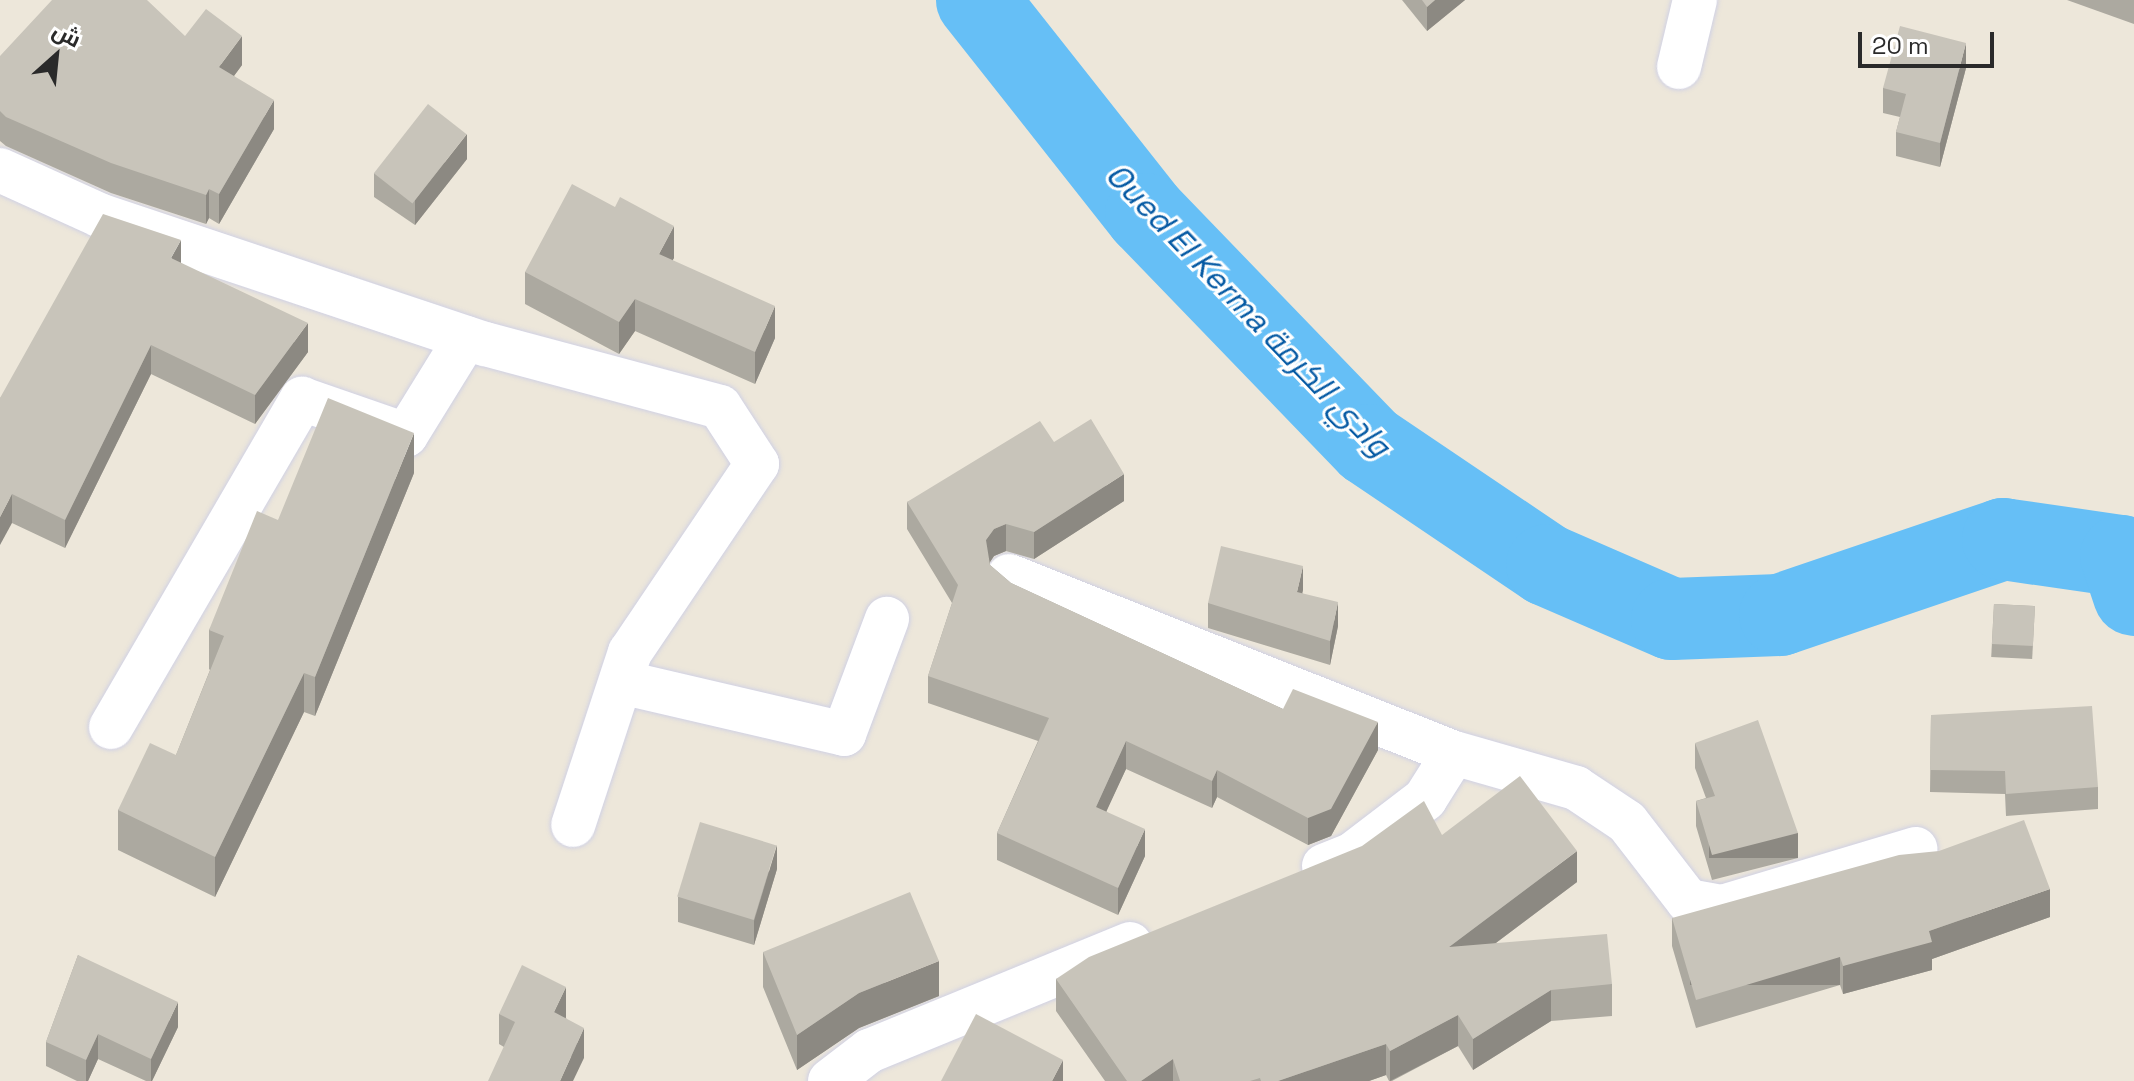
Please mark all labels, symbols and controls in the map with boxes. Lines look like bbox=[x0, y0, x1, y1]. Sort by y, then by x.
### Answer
north arrow bbox=[16, 16, 96, 96]
text: ش bbox=[48, 16, 86, 53]
scale bar bbox=[1862, 16, 1998, 66]
text: 20 m bbox=[1872, 30, 1929, 61]
water label: Oued El Kerma وادي الكرمة bbox=[1098, 156, 1398, 464]

